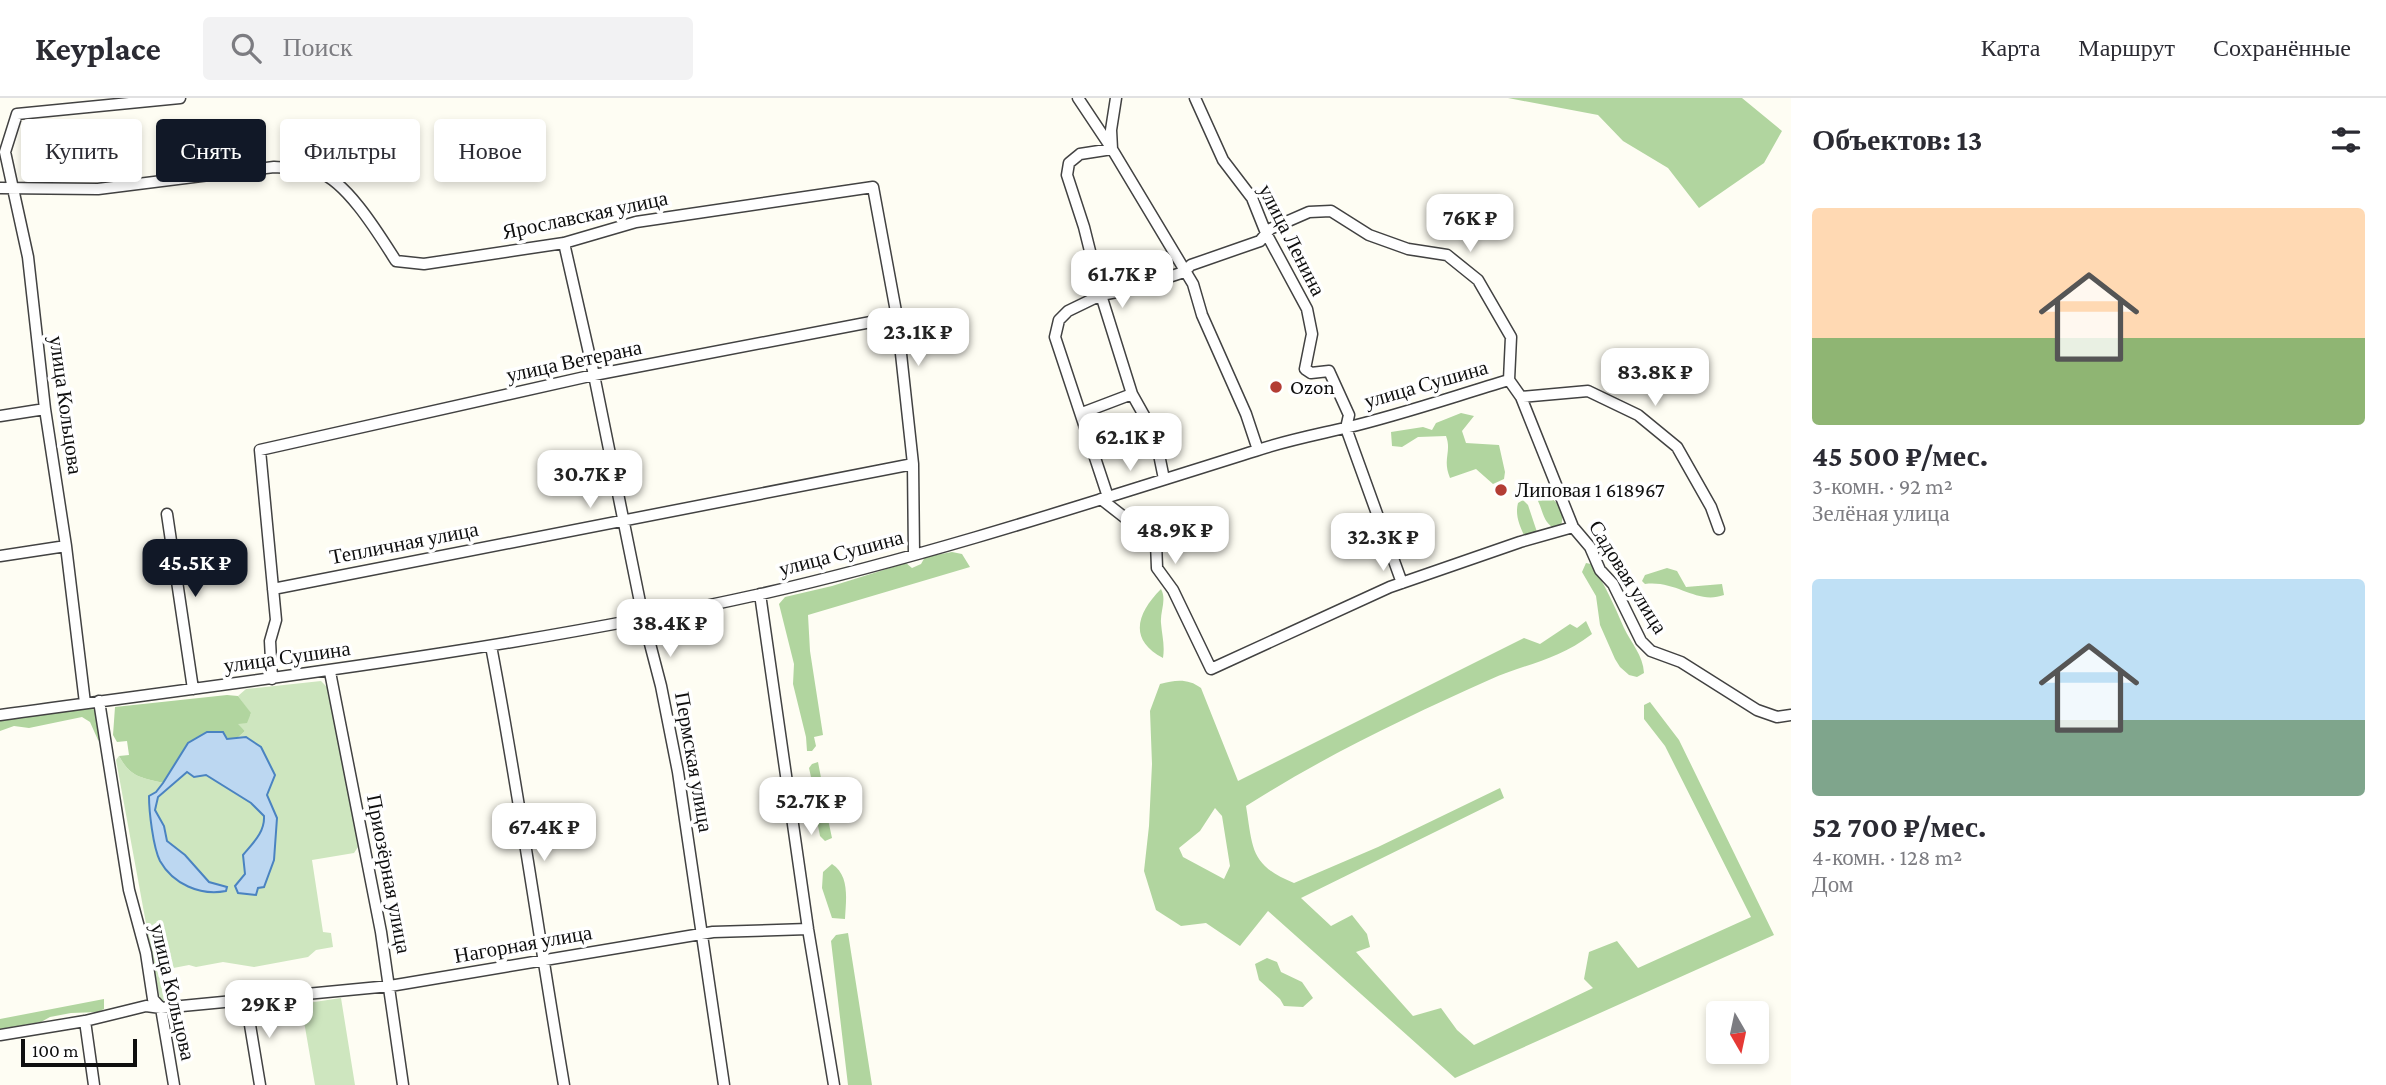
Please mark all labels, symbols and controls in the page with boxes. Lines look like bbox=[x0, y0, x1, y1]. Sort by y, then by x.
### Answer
search box bbox=[203, 17, 693, 80]
icon: search bbox=[227, 29, 265, 67]
text: Keyplace bbox=[35, 30, 161, 67]
text: Поиск bbox=[283, 33, 353, 62]
text: Карта bbox=[1981, 34, 2040, 61]
text: Маршрут bbox=[2078, 34, 2175, 61]
text: Сохранённые bbox=[2213, 34, 2351, 61]
chip: Купить bbox=[21, 119, 142, 182]
chip: Снять bbox=[156, 119, 266, 182]
chip: Фильтры bbox=[280, 119, 420, 182]
chip: Новое bbox=[434, 119, 546, 182]
icon: filters bbox=[2327, 121, 2365, 159]
text: Объектов: 13 bbox=[1812, 123, 1982, 156]
street label: улица Ленина bbox=[1254, 180, 1331, 301]
street label: Ярославская улица bbox=[500, 186, 671, 244]
pin: 76K ₽ bbox=[1421, 194, 1519, 254]
text: 76K ₽ bbox=[1442, 204, 1498, 230]
pin: 61.7K ₽ bbox=[1057, 250, 1187, 310]
icon: home bbox=[2026, 254, 2152, 380]
text: 61.7K ₽ bbox=[1087, 260, 1157, 286]
pin: 23.1K ₽ bbox=[853, 308, 983, 368]
text: 23.1K ₽ bbox=[883, 318, 953, 344]
street label: улица Кольцова bbox=[44, 334, 88, 477]
street label: улица Ветерана bbox=[504, 335, 645, 387]
pin: 83.8K ₽ bbox=[1590, 348, 1720, 408]
street label: улица Сушина bbox=[1361, 355, 1491, 413]
text: 83.8K ₽ bbox=[1617, 358, 1693, 384]
place label: Ozon bbox=[1290, 375, 1335, 399]
marker: Ozon bbox=[1268, 379, 1284, 395]
pin: 62.1K ₽ bbox=[1065, 414, 1195, 473]
text: 62.1K ₽ bbox=[1095, 423, 1165, 449]
text: 45 500 ₽/мес. bbox=[1812, 439, 1988, 472]
pin: 30.7K ₽ bbox=[525, 450, 655, 510]
text: 30.7K ₽ bbox=[553, 460, 627, 486]
text: 3-комн. · 92 m² bbox=[1812, 473, 1953, 499]
place label: Липовая 1 618967 bbox=[1515, 478, 1665, 502]
marker: Липовая 1 618967 bbox=[1493, 482, 1509, 498]
text: Зелёная улица bbox=[1812, 500, 1950, 526]
pin: 48.9K ₽ bbox=[1110, 506, 1240, 566]
pin: 32.3K ₽ bbox=[1318, 514, 1448, 573]
text: 48.9K ₽ bbox=[1137, 516, 1213, 542]
street label: Садовая улица bbox=[1584, 516, 1673, 639]
street label: Тепличная улица bbox=[328, 517, 481, 569]
text: 32.3K ₽ bbox=[1347, 523, 1419, 549]
street label: улица Сушина bbox=[776, 525, 906, 581]
pin: 45.5K ₽ bbox=[130, 540, 260, 599]
text: 45.5K ₽ bbox=[159, 549, 232, 575]
pin: 38.4K ₽ bbox=[605, 600, 735, 659]
text: 38.4K ₽ bbox=[633, 609, 707, 635]
icon: home bbox=[2026, 625, 2152, 751]
street label: улица Сушина bbox=[222, 636, 353, 678]
street label: Пермская улица bbox=[670, 690, 718, 835]
pin: 52.7K ₽ bbox=[746, 778, 876, 837]
text: 52.7K ₽ bbox=[775, 787, 847, 813]
street label: Приозёрная улица bbox=[362, 792, 416, 956]
pin: 67.4K ₽ bbox=[479, 804, 609, 863]
text: 52 700 ₽/мес. bbox=[1812, 810, 1986, 843]
text: 67.4K ₽ bbox=[508, 813, 580, 839]
text: 4-комн. · 128 m² bbox=[1812, 844, 1962, 870]
text: Дом bbox=[1812, 871, 1853, 897]
street label: Нагорная улица bbox=[452, 920, 594, 968]
street label: улица Кольцова bbox=[146, 921, 201, 1063]
pin: 29K ₽ bbox=[220, 981, 318, 1040]
text: 29K ₽ bbox=[241, 990, 297, 1016]
north arrow bbox=[1706, 1001, 1769, 1064]
map controls bbox=[1706, 1001, 1769, 1064]
scale bar bbox=[21, 1036, 136, 1068]
text: 100 m bbox=[32, 1040, 79, 1061]

